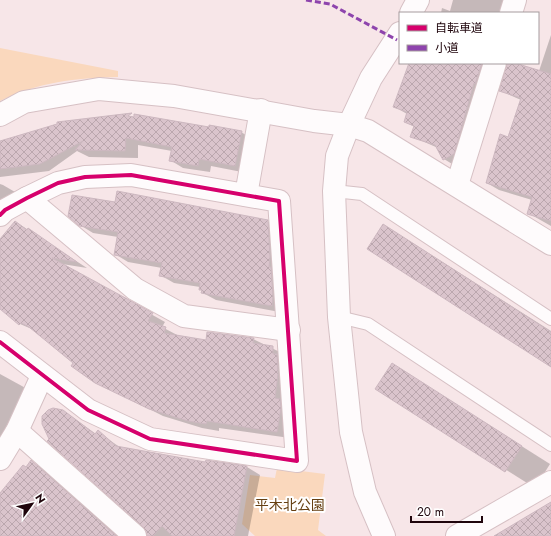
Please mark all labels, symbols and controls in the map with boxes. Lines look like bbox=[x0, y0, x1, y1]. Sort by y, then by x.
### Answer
legend bbox=[399, 12, 539, 64]
text: 自転車道 bbox=[435, 19, 483, 37]
text: 小道 bbox=[435, 39, 459, 57]
north arrow bbox=[12, 484, 52, 524]
text: N bbox=[31, 491, 49, 507]
park label: 平木北公園 bbox=[255, 495, 325, 515]
scale bar bbox=[411, 498, 482, 524]
text: 20 m bbox=[417, 503, 444, 521]

